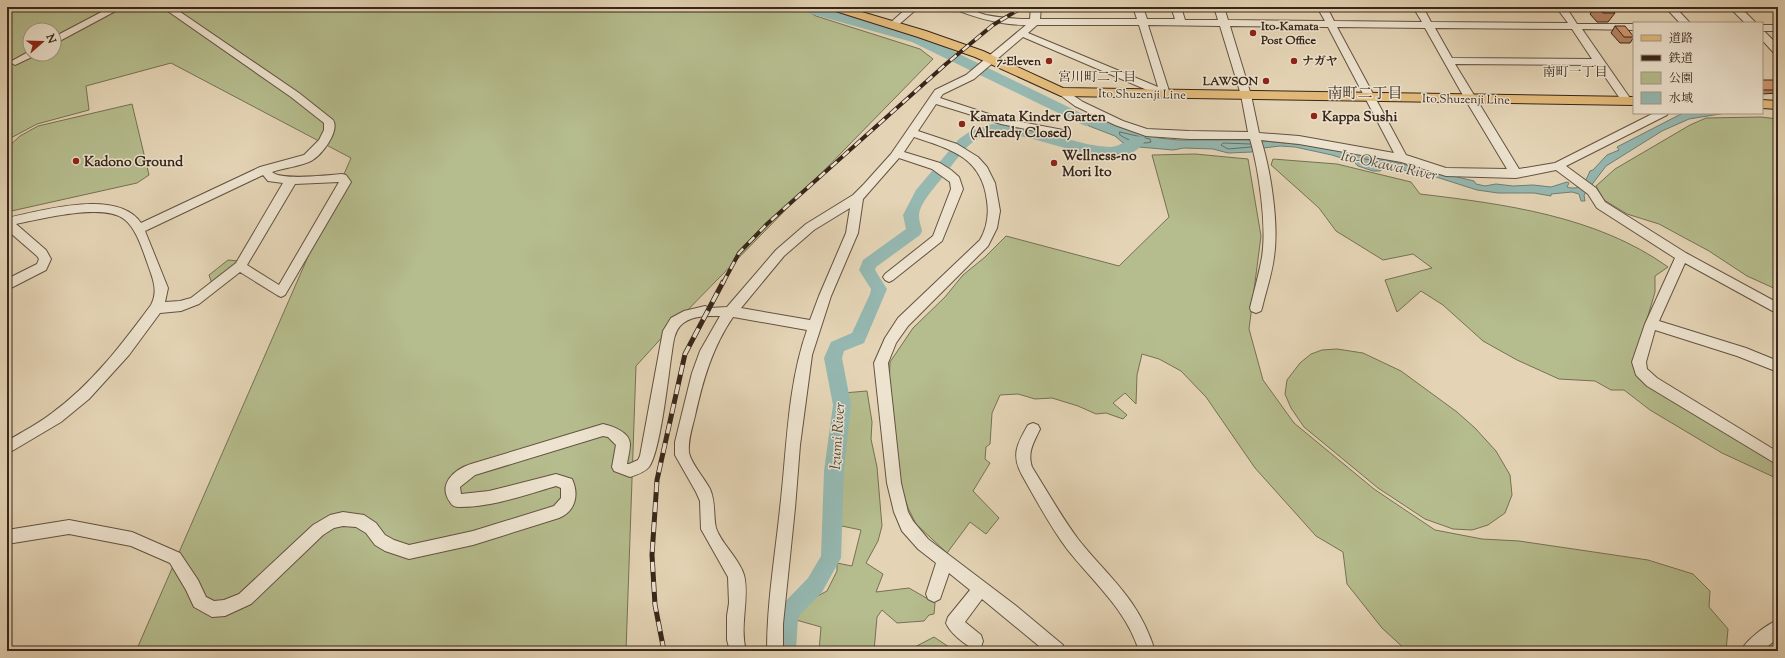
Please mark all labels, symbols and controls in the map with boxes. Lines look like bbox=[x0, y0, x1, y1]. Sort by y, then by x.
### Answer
place label: Ito-Kamata Post Office bbox=[1260, 18, 1319, 50]
north arrow bbox=[22, 22, 62, 62]
legend bbox=[1633, 22, 1763, 114]
marker: Ito-Kamata Post Office bbox=[1248, 28, 1258, 38]
text: 道路 bbox=[1669, 30, 1693, 48]
text: N bbox=[41, 31, 60, 46]
text: 鉄道 bbox=[1668, 50, 1693, 68]
place label: 7-Eleven bbox=[997, 53, 1042, 71]
place label: ナガヤ bbox=[1302, 53, 1338, 71]
marker: 7-Eleven bbox=[1044, 56, 1054, 66]
marker: ナガヤ bbox=[1289, 56, 1299, 66]
district label: 南町一丁目 bbox=[1542, 64, 1608, 82]
district label: 宮川町二丁目 bbox=[1058, 69, 1136, 87]
text: 公園 bbox=[1669, 70, 1693, 88]
place label: LAWSON bbox=[1202, 73, 1258, 91]
marker: LAWSON bbox=[1261, 76, 1271, 86]
district label: 南町二丁目 bbox=[1327, 84, 1403, 105]
street label: Ito Shuzenji Line bbox=[1098, 85, 1186, 105]
street label: Ito Shuzenji Line bbox=[1422, 90, 1510, 110]
text: 水域 bbox=[1669, 90, 1693, 108]
place label: Kamata Kinder Garten (Already Closed) bbox=[970, 108, 1107, 144]
place label: Kappa Sushi bbox=[1322, 108, 1397, 128]
marker: Kappa Sushi bbox=[1309, 111, 1319, 121]
marker: Kamata Kinder Garten (Already Closed) bbox=[957, 119, 967, 129]
water label: Ito-Okawa River bbox=[1338, 146, 1440, 187]
place label: Wellness-no Mori Ito bbox=[1062, 147, 1137, 183]
place label: Kadono Ground bbox=[84, 153, 183, 173]
marker: Kadono Ground bbox=[71, 156, 81, 166]
marker: Wellness-no Mori Ito bbox=[1049, 158, 1059, 168]
water label: Izumi River bbox=[826, 401, 851, 471]

